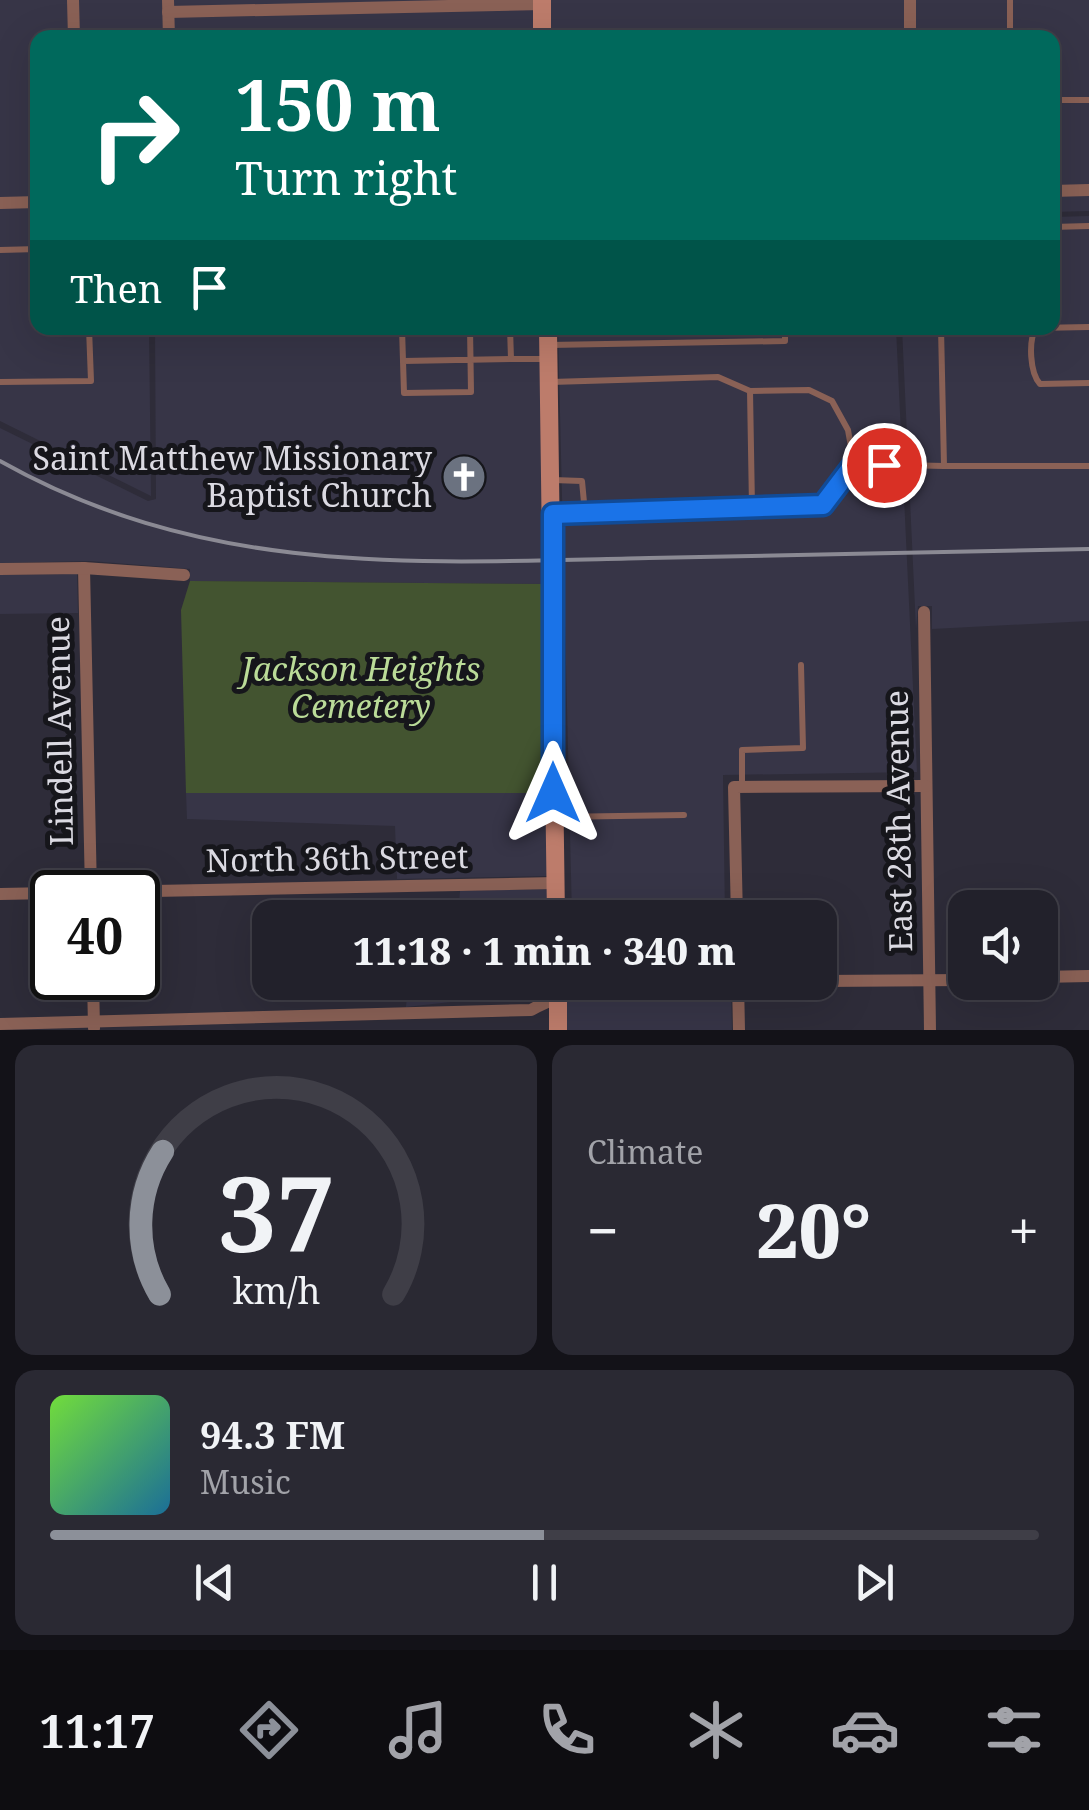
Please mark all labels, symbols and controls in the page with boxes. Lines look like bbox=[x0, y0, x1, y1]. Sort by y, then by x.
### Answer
text: 150 m bbox=[235, 56, 441, 152]
icon: right bbox=[70, 70, 200, 200]
text: Turn right bbox=[235, 147, 457, 208]
icon: arrive bbox=[182, 260, 237, 315]
text: Then bbox=[70, 262, 162, 314]
pin bbox=[842, 423, 927, 508]
place label: Saint Matthew Missionary Baptist Church bbox=[33, 436, 433, 516]
icon: arrive bbox=[857, 438, 912, 493]
church icon: Saint Matthew Missionary Baptist Church bbox=[441, 454, 487, 500]
street label: Lindell Avenue bbox=[35, 616, 82, 846]
park label: Jackson Heights Cemetery bbox=[237, 647, 480, 727]
street label: East 28th Avenue bbox=[874, 690, 921, 952]
position arrow bbox=[501, 741, 605, 845]
street label: North 36th Street bbox=[205, 834, 469, 881]
speed limit sign: 40 bbox=[30, 870, 160, 1000]
map controls bbox=[948, 890, 1058, 1000]
button: sound bbox=[948, 890, 1058, 1000]
text: 11:18 · 1 min · 340 m bbox=[353, 924, 736, 976]
text: Climate bbox=[587, 1130, 703, 1173]
text: 37 bbox=[217, 1141, 335, 1282]
text: 20° bbox=[756, 1178, 871, 1280]
text: − bbox=[587, 1192, 619, 1267]
text: + bbox=[1008, 1192, 1039, 1267]
text: km/h bbox=[232, 1266, 320, 1314]
text: 94.3 FM bbox=[200, 1408, 345, 1460]
text: Music bbox=[200, 1460, 291, 1503]
icon: previous bbox=[187, 1555, 242, 1610]
icon: pause bbox=[517, 1555, 572, 1610]
icon: next bbox=[847, 1555, 902, 1610]
icon: directions bbox=[234, 1695, 304, 1765]
icon: music bbox=[383, 1695, 453, 1765]
icon: phone bbox=[532, 1695, 602, 1765]
icon: climate bbox=[681, 1695, 751, 1765]
icon: car bbox=[830, 1695, 900, 1765]
icon: filters bbox=[979, 1695, 1049, 1765]
text: 11:17 bbox=[40, 1700, 155, 1761]

